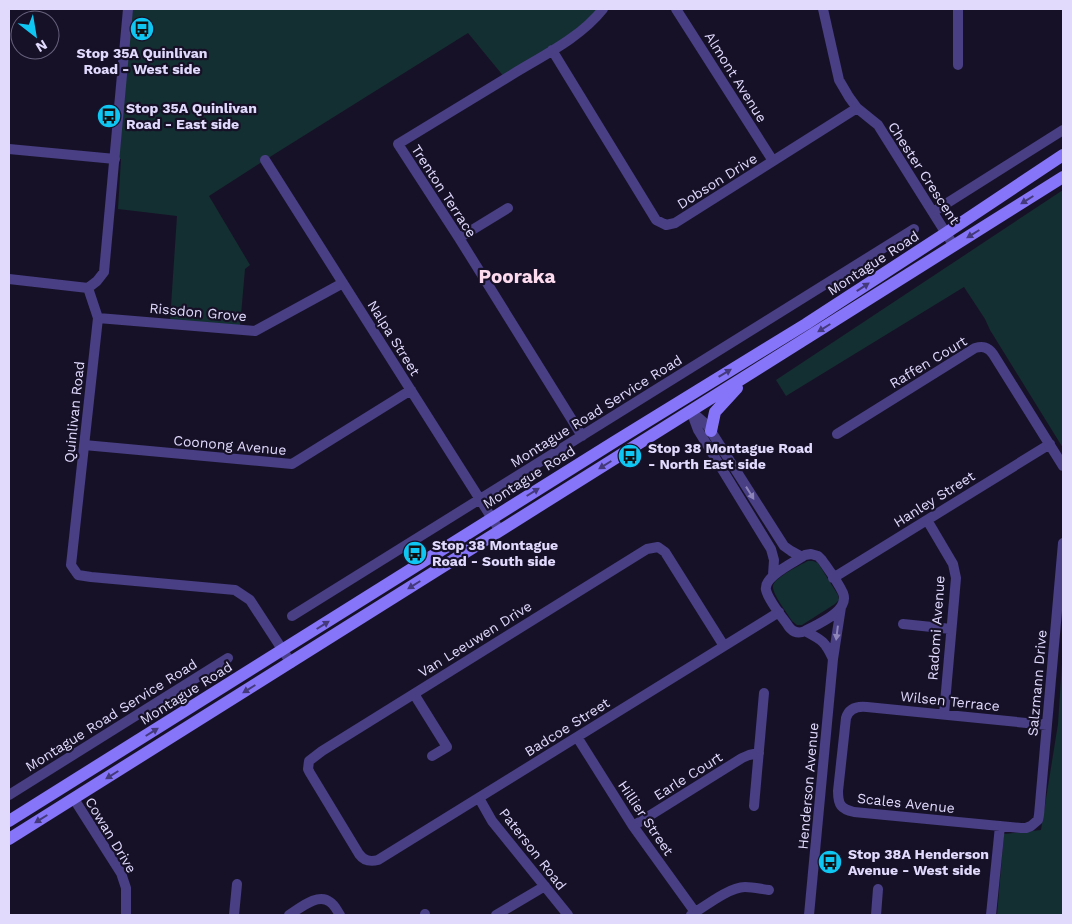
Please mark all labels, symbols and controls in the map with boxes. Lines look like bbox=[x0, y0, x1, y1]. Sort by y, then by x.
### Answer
north arrow bbox=[10, 10, 60, 60]
bus stop icon: Stop 35A Quinlivan Road - West side bbox=[129, 16, 155, 42]
street label: Almont Avenue bbox=[702, 29, 770, 125]
text: N bbox=[33, 37, 50, 56]
place label: Stop 35A Quinlivan Road - West side bbox=[77, 45, 207, 77]
place label: Stop 35A Quinlivan Road - East side bbox=[126, 100, 257, 132]
bus stop icon: Stop 35A Quinlivan Road - East side bbox=[96, 103, 122, 129]
street label: Chester Crescent bbox=[885, 119, 963, 227]
street label: Trenton Terrace bbox=[408, 142, 480, 240]
street label: Dobson Drive bbox=[674, 150, 760, 212]
one-way arrow bbox=[1021, 195, 1034, 204]
street label: Montague Road bbox=[824, 228, 922, 298]
one-way arrow bbox=[966, 230, 979, 239]
district label: Pooraka bbox=[479, 265, 555, 288]
one-way arrow bbox=[856, 282, 869, 292]
street label: Nalpa Street bbox=[365, 297, 424, 379]
street label: Rissdon Grove bbox=[149, 300, 247, 324]
one-way arrow bbox=[817, 323, 830, 333]
street label: Raffen Court bbox=[886, 333, 970, 391]
street label: Montague Road Service Road bbox=[507, 351, 685, 471]
street label: Quinlivan Road bbox=[61, 360, 87, 464]
one-way arrow bbox=[718, 369, 732, 378]
street label: Coonong Avenue bbox=[173, 432, 287, 458]
place label: Stop 38 Montague Road - North East side bbox=[648, 440, 813, 472]
street label: Montague Road bbox=[480, 442, 578, 512]
bus stop icon: Stop 38 Montague Road - North East side bbox=[617, 443, 643, 469]
one-way arrow bbox=[599, 460, 612, 470]
street label: Hanley Street bbox=[890, 468, 978, 530]
one-way arrow bbox=[745, 486, 754, 499]
one-way arrow bbox=[527, 488, 540, 497]
place label: Stop 38 Montague Road - South side bbox=[432, 537, 558, 569]
bus stop icon: Stop 38 Montague Road - South side bbox=[402, 540, 428, 566]
street label: Radomi Avenue bbox=[924, 575, 948, 681]
one-way arrow bbox=[408, 580, 421, 590]
street label: Van Leeuwen Drive bbox=[415, 598, 535, 680]
one-way arrow bbox=[317, 620, 330, 629]
one-way arrow bbox=[833, 625, 841, 641]
street label: Salzmann Drive bbox=[1024, 629, 1050, 737]
street label: Montague Road Service Road bbox=[22, 655, 200, 775]
street label: Montague Road bbox=[137, 658, 235, 728]
one-way arrow bbox=[243, 684, 256, 693]
street label: Wilsen Terrace bbox=[899, 688, 1001, 714]
street label: Badcoe Street bbox=[522, 694, 613, 760]
street label: Henderson Avenue bbox=[794, 722, 822, 850]
one-way arrow bbox=[145, 727, 158, 736]
street label: Earle Court bbox=[651, 749, 725, 803]
one-way arrow bbox=[105, 770, 118, 780]
street label: Hillier Street bbox=[615, 778, 677, 859]
street label: Scales Avenue bbox=[856, 790, 956, 816]
street label: Cowan Drive bbox=[82, 794, 140, 876]
street label: Paterson Road bbox=[496, 805, 570, 893]
one-way arrow bbox=[35, 814, 48, 824]
place label: Stop 38A Henderson Avenue - West side bbox=[848, 846, 989, 878]
bus stop icon: Stop 38A Henderson Avenue - West side bbox=[817, 849, 843, 875]

